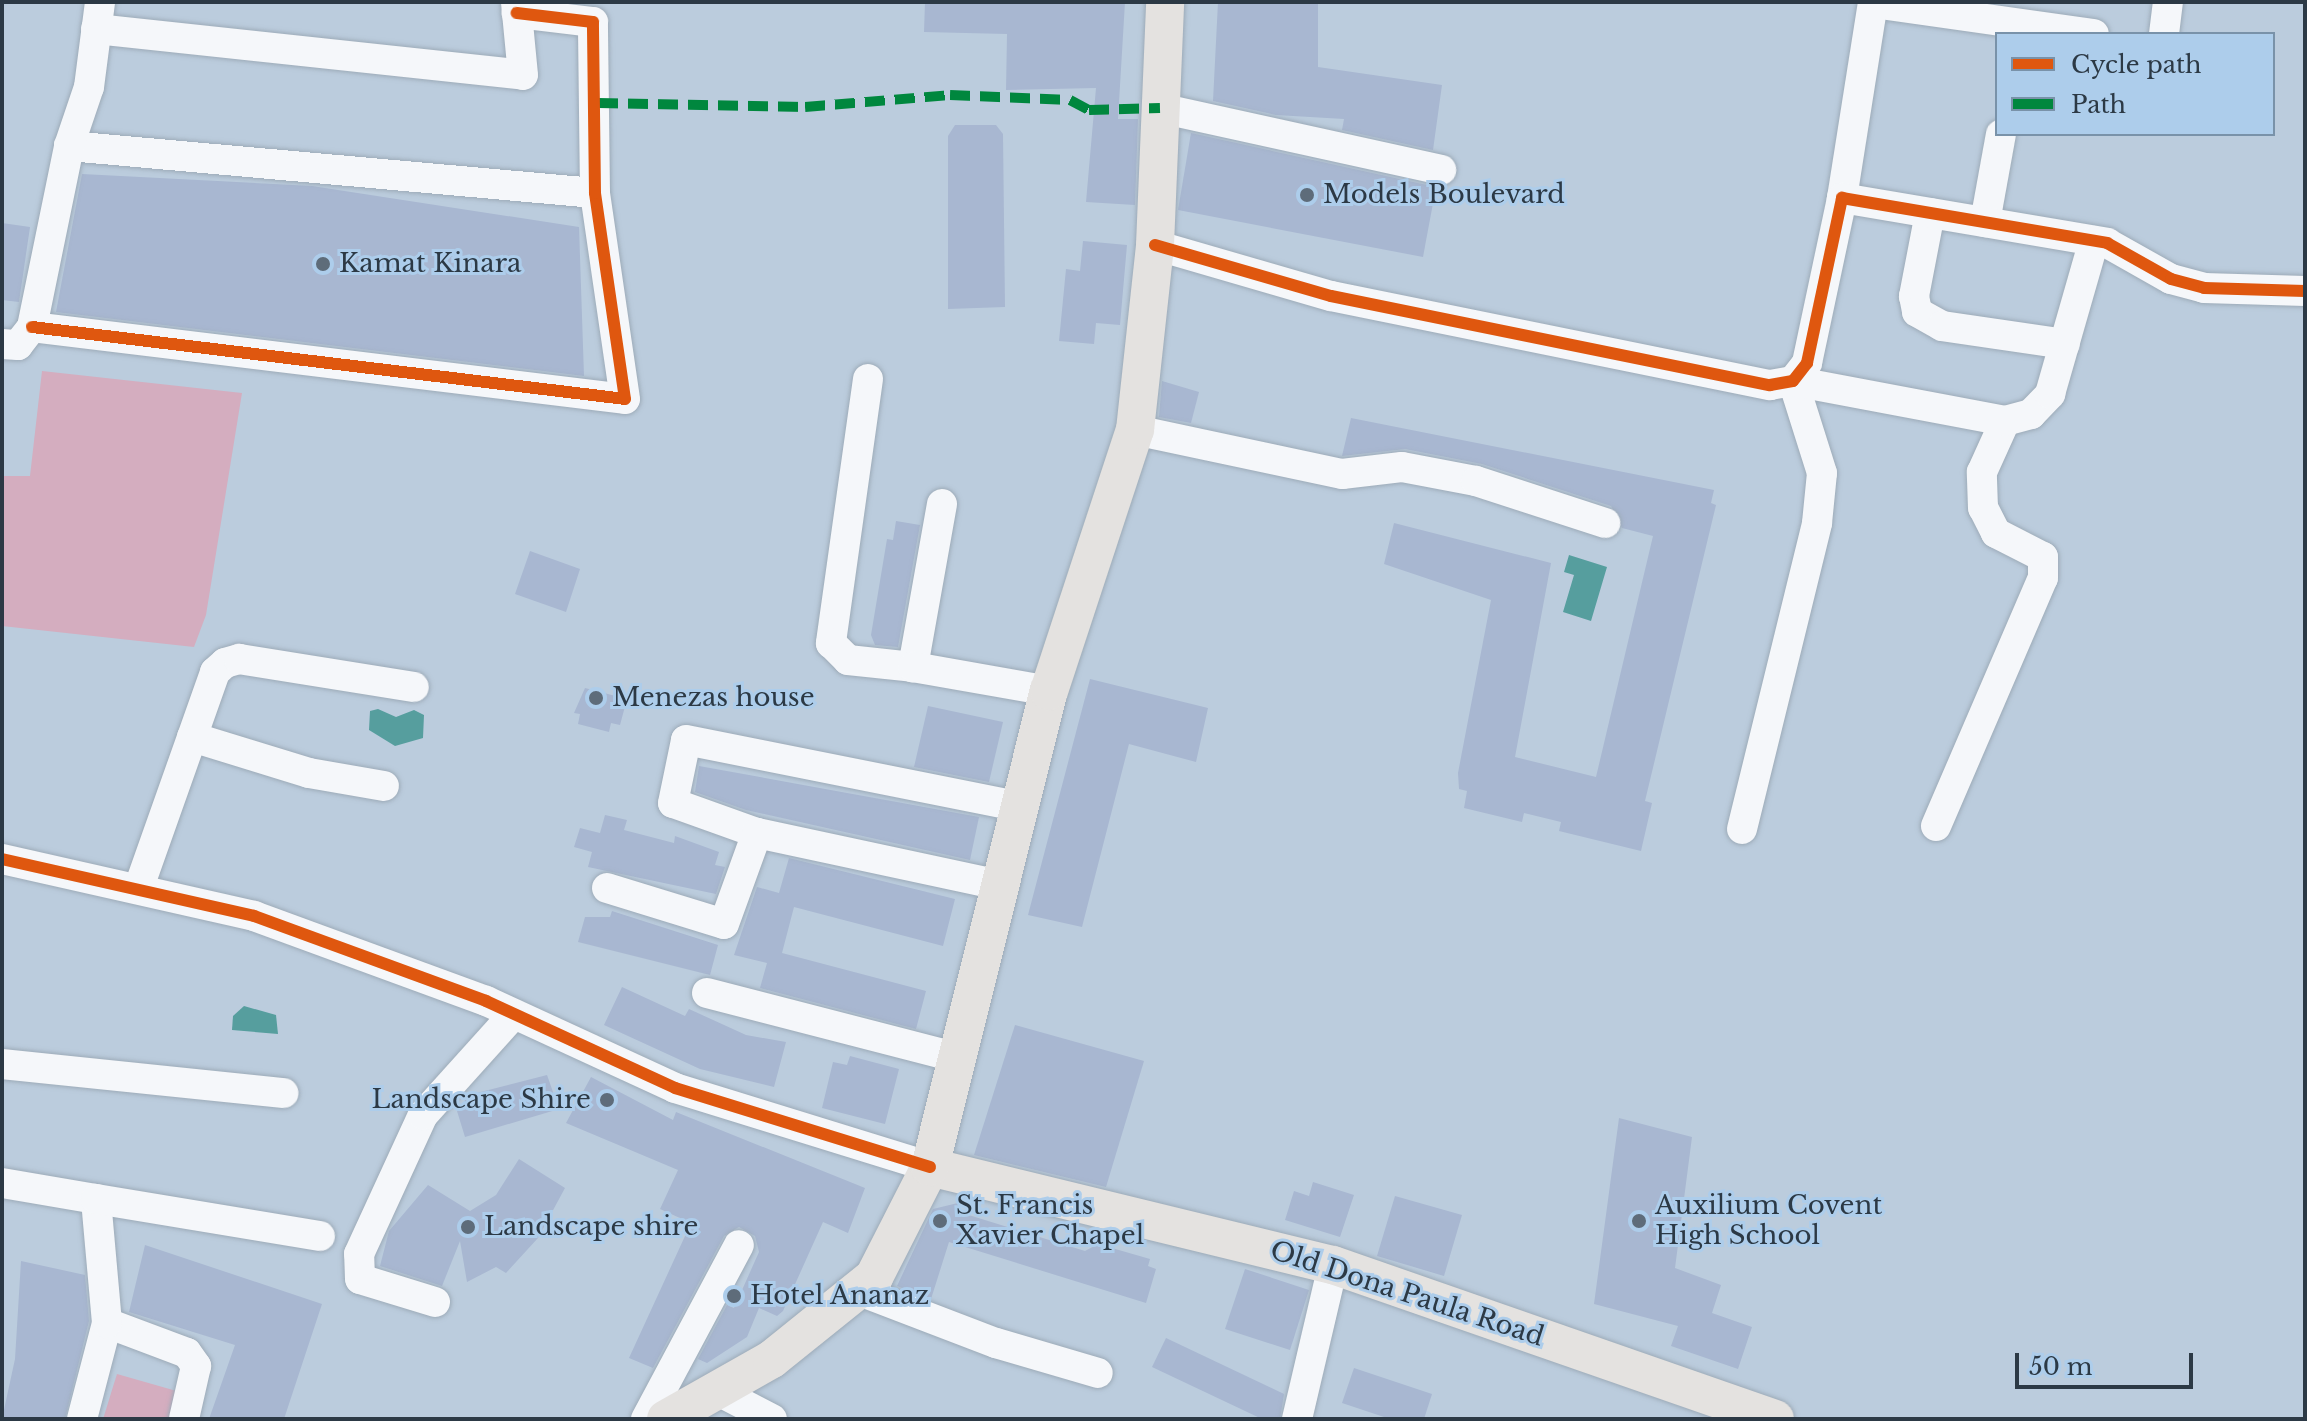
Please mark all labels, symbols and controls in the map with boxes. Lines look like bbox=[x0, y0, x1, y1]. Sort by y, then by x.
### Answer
legend bbox=[1995, 32, 2275, 136]
text: Cycle path bbox=[2071, 50, 2202, 79]
text: Path bbox=[2071, 90, 2126, 119]
place label: Models Boulevard bbox=[1323, 179, 1565, 211]
marker: Models Boulevard bbox=[1298, 186, 1316, 204]
place label: Kamat Kinara bbox=[339, 248, 521, 280]
marker: Kamat Kinara bbox=[314, 255, 332, 273]
place label: Menezas house bbox=[612, 682, 815, 714]
marker: Menezas house bbox=[587, 689, 605, 707]
place label: Landscape Shire bbox=[372, 1084, 591, 1116]
marker: Landscape Shire bbox=[598, 1091, 616, 1109]
place label: St. Francis Xavier Chapel bbox=[956, 1190, 1145, 1252]
place label: Auxilium Covent High School bbox=[1655, 1190, 1882, 1252]
place label: Landscape shire bbox=[484, 1211, 698, 1243]
marker: St. Francis Xavier Chapel bbox=[931, 1212, 949, 1230]
marker: Auxilium Covent High School bbox=[1630, 1212, 1648, 1230]
marker: Landscape shire bbox=[459, 1218, 477, 1236]
street label: Old Dona Paula Road bbox=[1266, 1235, 1548, 1353]
place label: Hotel Ananaz bbox=[750, 1280, 930, 1312]
marker: Hotel Ananaz bbox=[725, 1287, 743, 1305]
scale bar bbox=[2019, 1337, 2197, 1387]
text: 50 m bbox=[2029, 1352, 2092, 1381]

